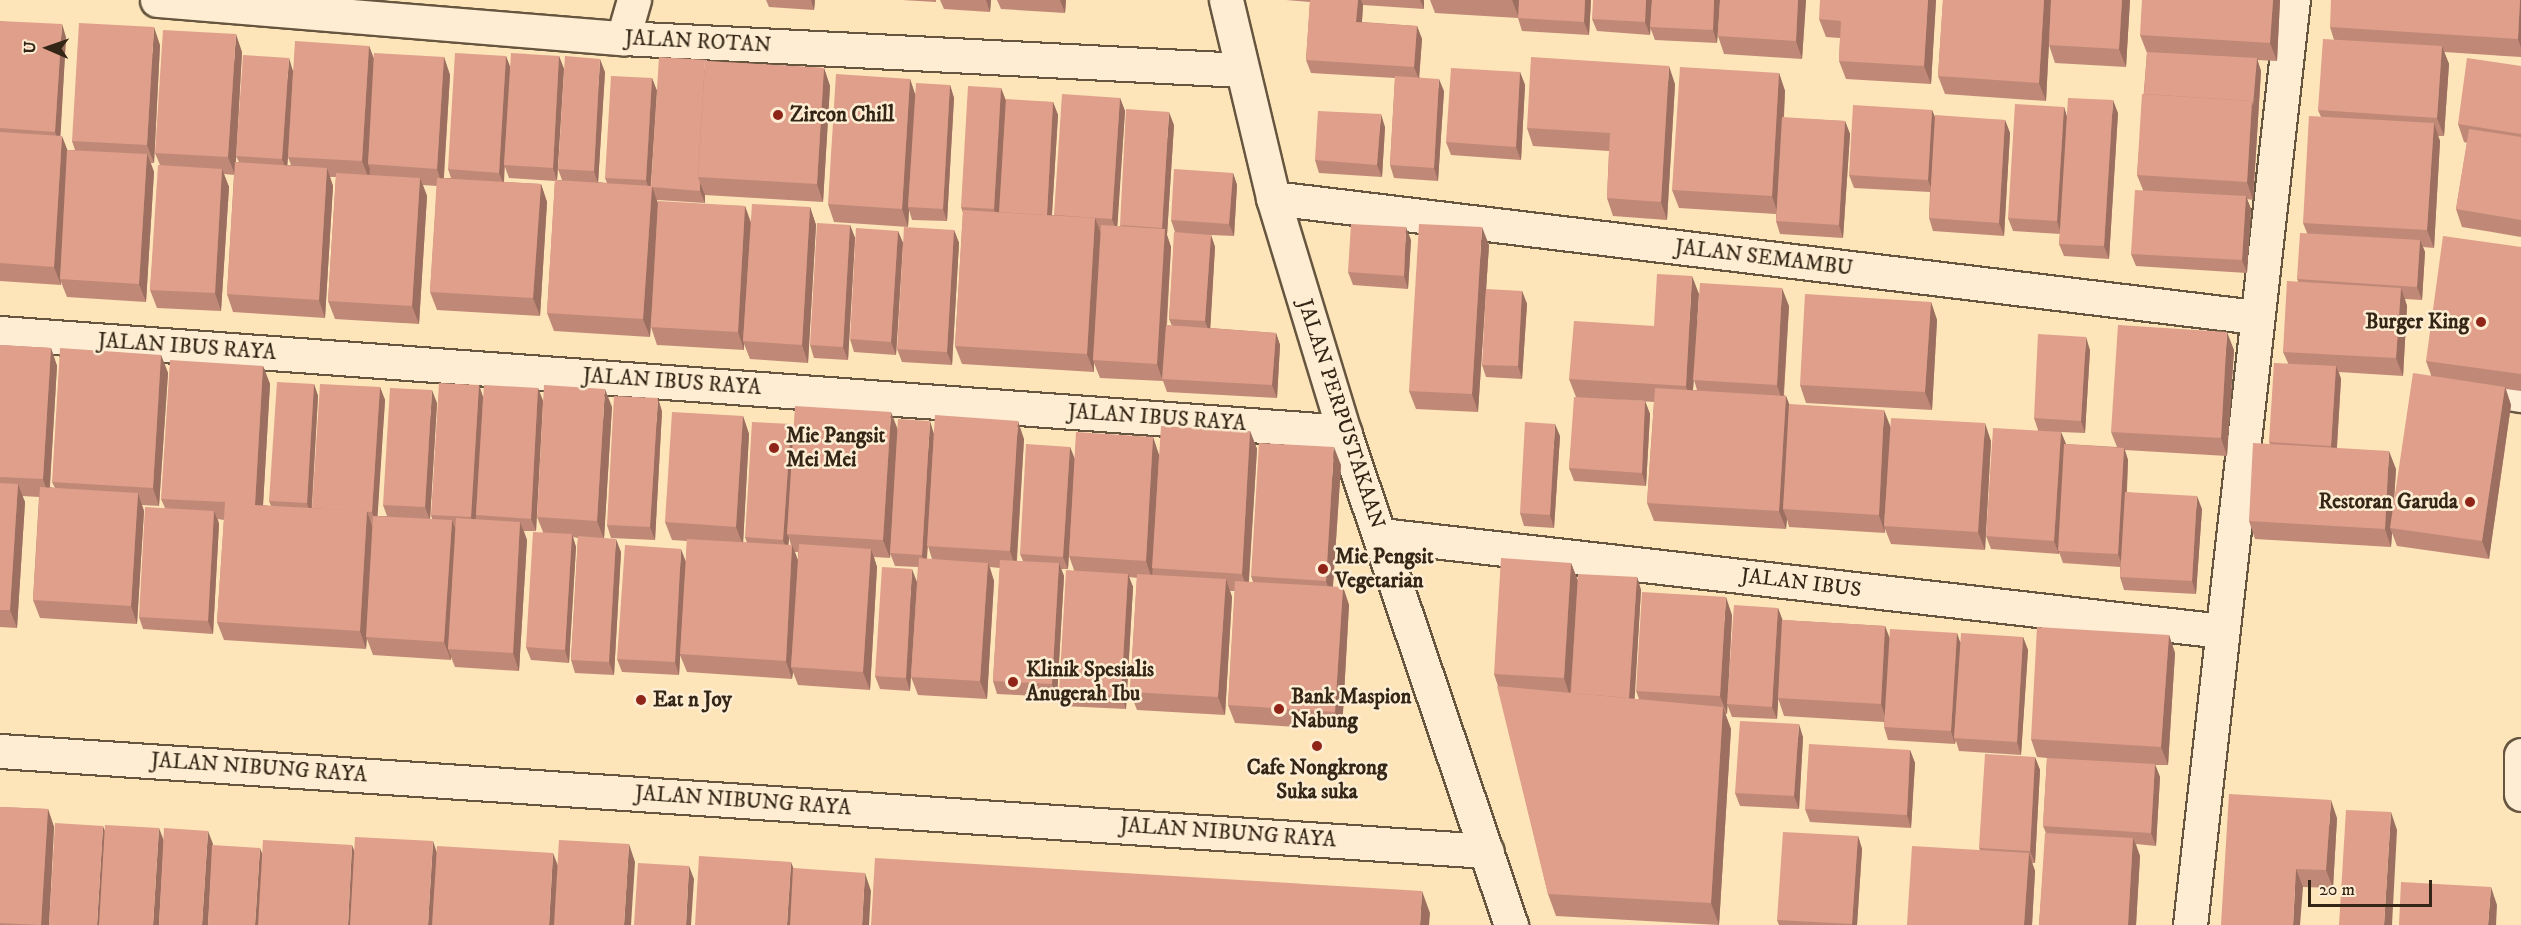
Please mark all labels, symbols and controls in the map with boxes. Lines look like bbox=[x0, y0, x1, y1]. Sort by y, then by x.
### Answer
north arrow bbox=[18, 18, 78, 78]
street label: JALAN ROTAN bbox=[624, 26, 772, 58]
text: U bbox=[20, 41, 40, 54]
place label: Zircon Chill bbox=[790, 102, 894, 128]
marker: Zircon Chill bbox=[771, 108, 785, 122]
street label: JALAN SEMAMBU bbox=[1674, 235, 1854, 281]
street label: JALAN PERPUSTAKAAN bbox=[1292, 296, 1390, 532]
place label: Burger King bbox=[2365, 309, 2469, 335]
marker: Burger King bbox=[2474, 315, 2488, 329]
street label: JALAN IBUS RAYA bbox=[97, 328, 277, 366]
street label: JALAN IBUS RAYA bbox=[582, 363, 762, 401]
street label: JALAN IBUS RAYA bbox=[1067, 399, 1247, 437]
place label: Mie Pangsit Mei Mei bbox=[786, 423, 885, 473]
marker: Mie Pangsit Mei Mei bbox=[767, 441, 781, 455]
place label: Restoran Garuda bbox=[2318, 489, 2458, 515]
marker: Restoran Garuda bbox=[2463, 495, 2477, 509]
place label: Mie Pengsit Vegetarian bbox=[1335, 544, 1434, 594]
marker: Mie Pengsit Vegetarian bbox=[1316, 562, 1330, 576]
street label: JALAN IBUS bbox=[1739, 563, 1863, 603]
place label: Klinik Spesialis Anugerah Ibu bbox=[1026, 657, 1154, 707]
marker: Klinik Spesialis Anugerah Ibu bbox=[1004, 673, 1022, 691]
place label: Bank Maspion Nabung bbox=[1291, 684, 1411, 734]
place label: Eat n Joy bbox=[653, 687, 732, 713]
marker: Eat n Joy bbox=[634, 693, 648, 707]
marker: Bank Maspion Nabung bbox=[1272, 702, 1286, 716]
marker: Cafe Nongkrong Suka suka bbox=[1310, 739, 1324, 753]
street label: JALAN NIBUNG RAYA bbox=[150, 748, 368, 788]
place label: Cafe Nongkrong Suka suka bbox=[1247, 755, 1387, 805]
street label: JALAN NIBUNG RAYA bbox=[634, 781, 852, 821]
street label: JALAN NIBUNG RAYA bbox=[1119, 813, 1337, 853]
scale bar bbox=[2311, 868, 2436, 906]
text: 20 m bbox=[2319, 879, 2355, 901]

